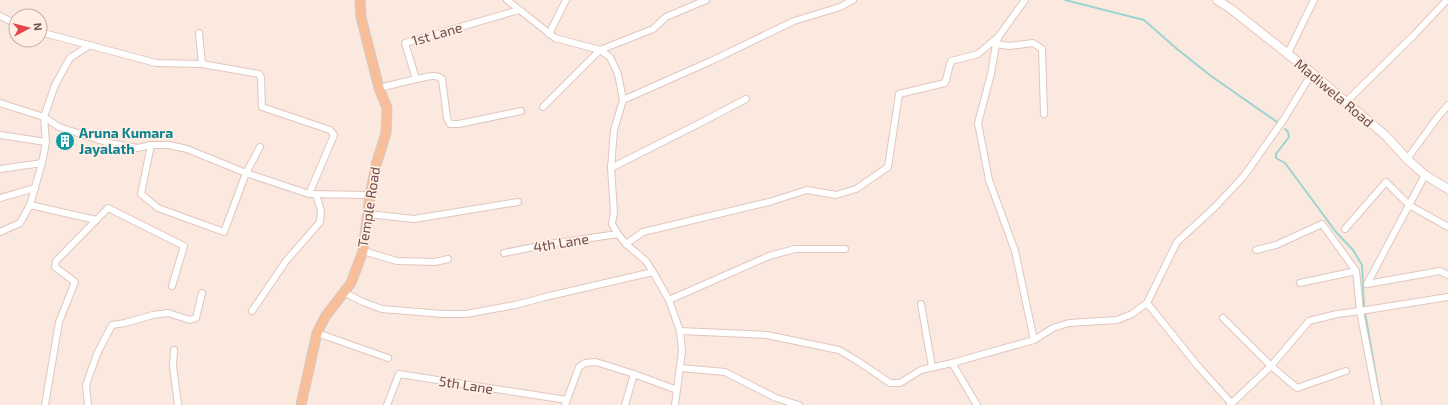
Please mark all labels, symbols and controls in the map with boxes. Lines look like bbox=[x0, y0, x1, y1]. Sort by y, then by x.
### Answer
north arrow bbox=[8, 8, 48, 48]
street label: 1st Lane bbox=[410, 18, 464, 49]
text: N bbox=[31, 22, 45, 32]
street label: Madiwela Road bbox=[1291, 55, 1377, 131]
place label: Aruna Kumara Jayalath bbox=[79, 124, 173, 157]
building icon: Aruna Kumara Jayalath bbox=[54, 130, 76, 152]
street label: Temple Road bbox=[354, 165, 383, 249]
street label: 4th Lane bbox=[532, 230, 590, 255]
street label: 5th Lane bbox=[438, 372, 494, 397]

